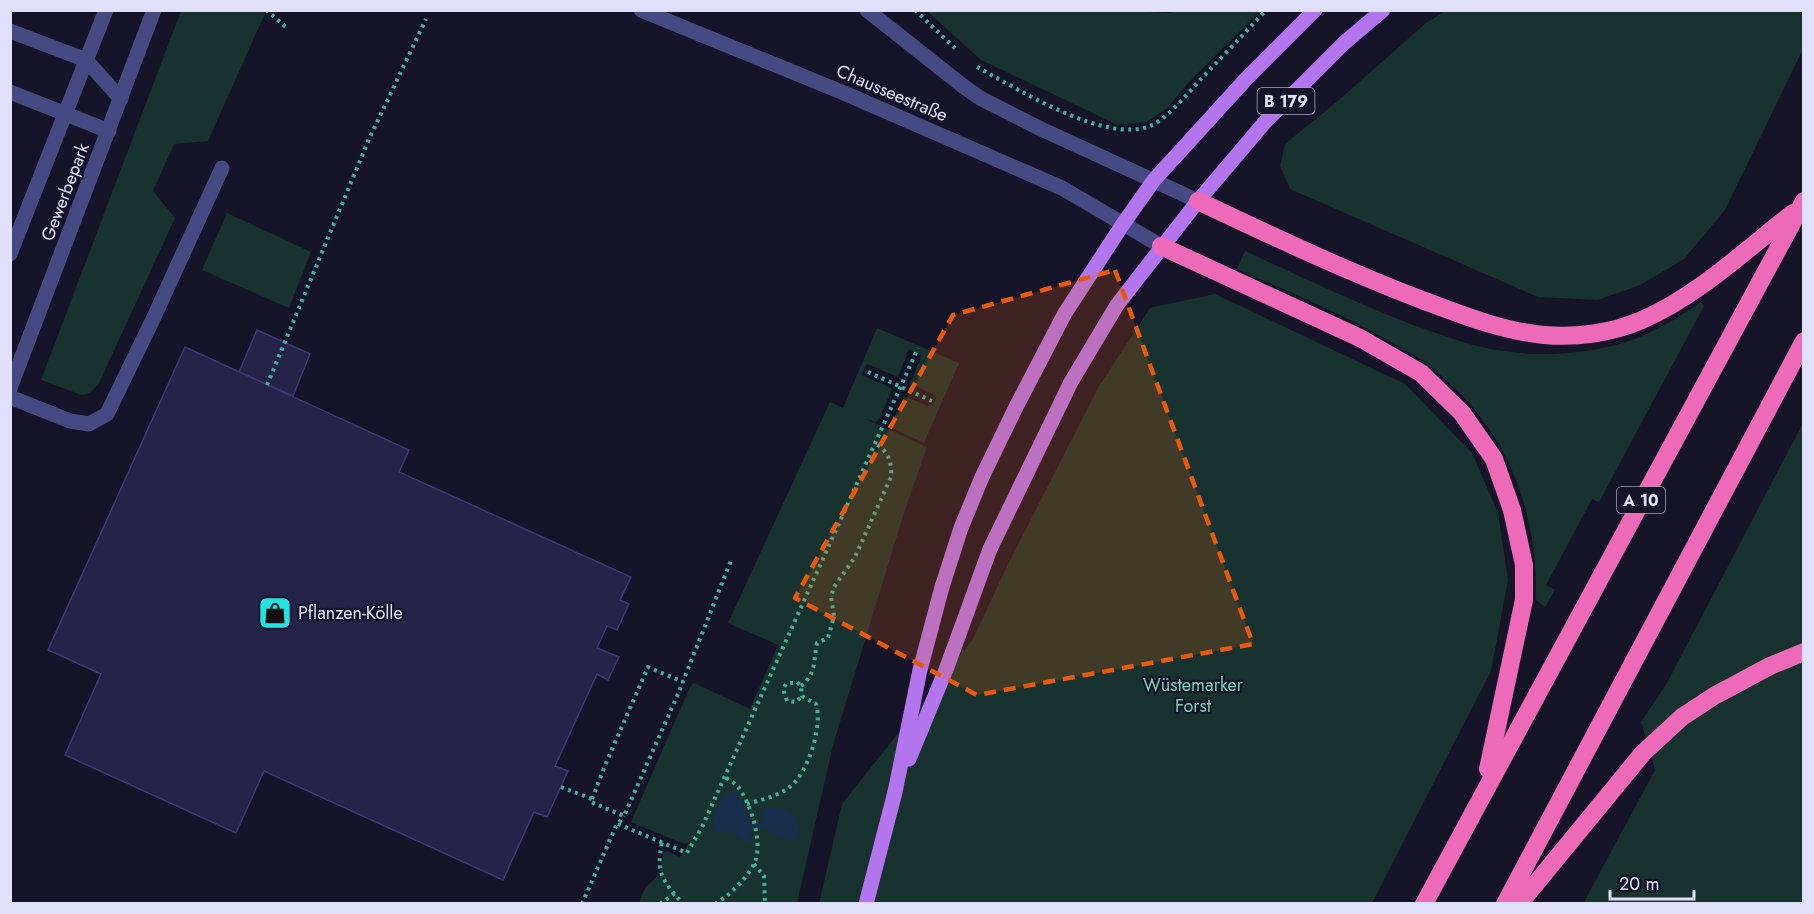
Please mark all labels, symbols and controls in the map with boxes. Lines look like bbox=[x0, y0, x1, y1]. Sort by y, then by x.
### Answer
street label: Chausseestraße bbox=[832, 58, 952, 128]
road number: B 179 bbox=[1258, 88, 1314, 114]
street label: Gewerbepark bbox=[34, 139, 96, 245]
road number: A 10 bbox=[1617, 487, 1665, 513]
shop icon: Pflanzen-Kölle bbox=[257, 595, 293, 631]
place label: Pflanzen-Kölle bbox=[298, 600, 403, 626]
park label: Wüstemarker Forst bbox=[1143, 672, 1244, 719]
scale bar bbox=[1610, 863, 1694, 901]
text: 20 m bbox=[1619, 871, 1659, 897]

